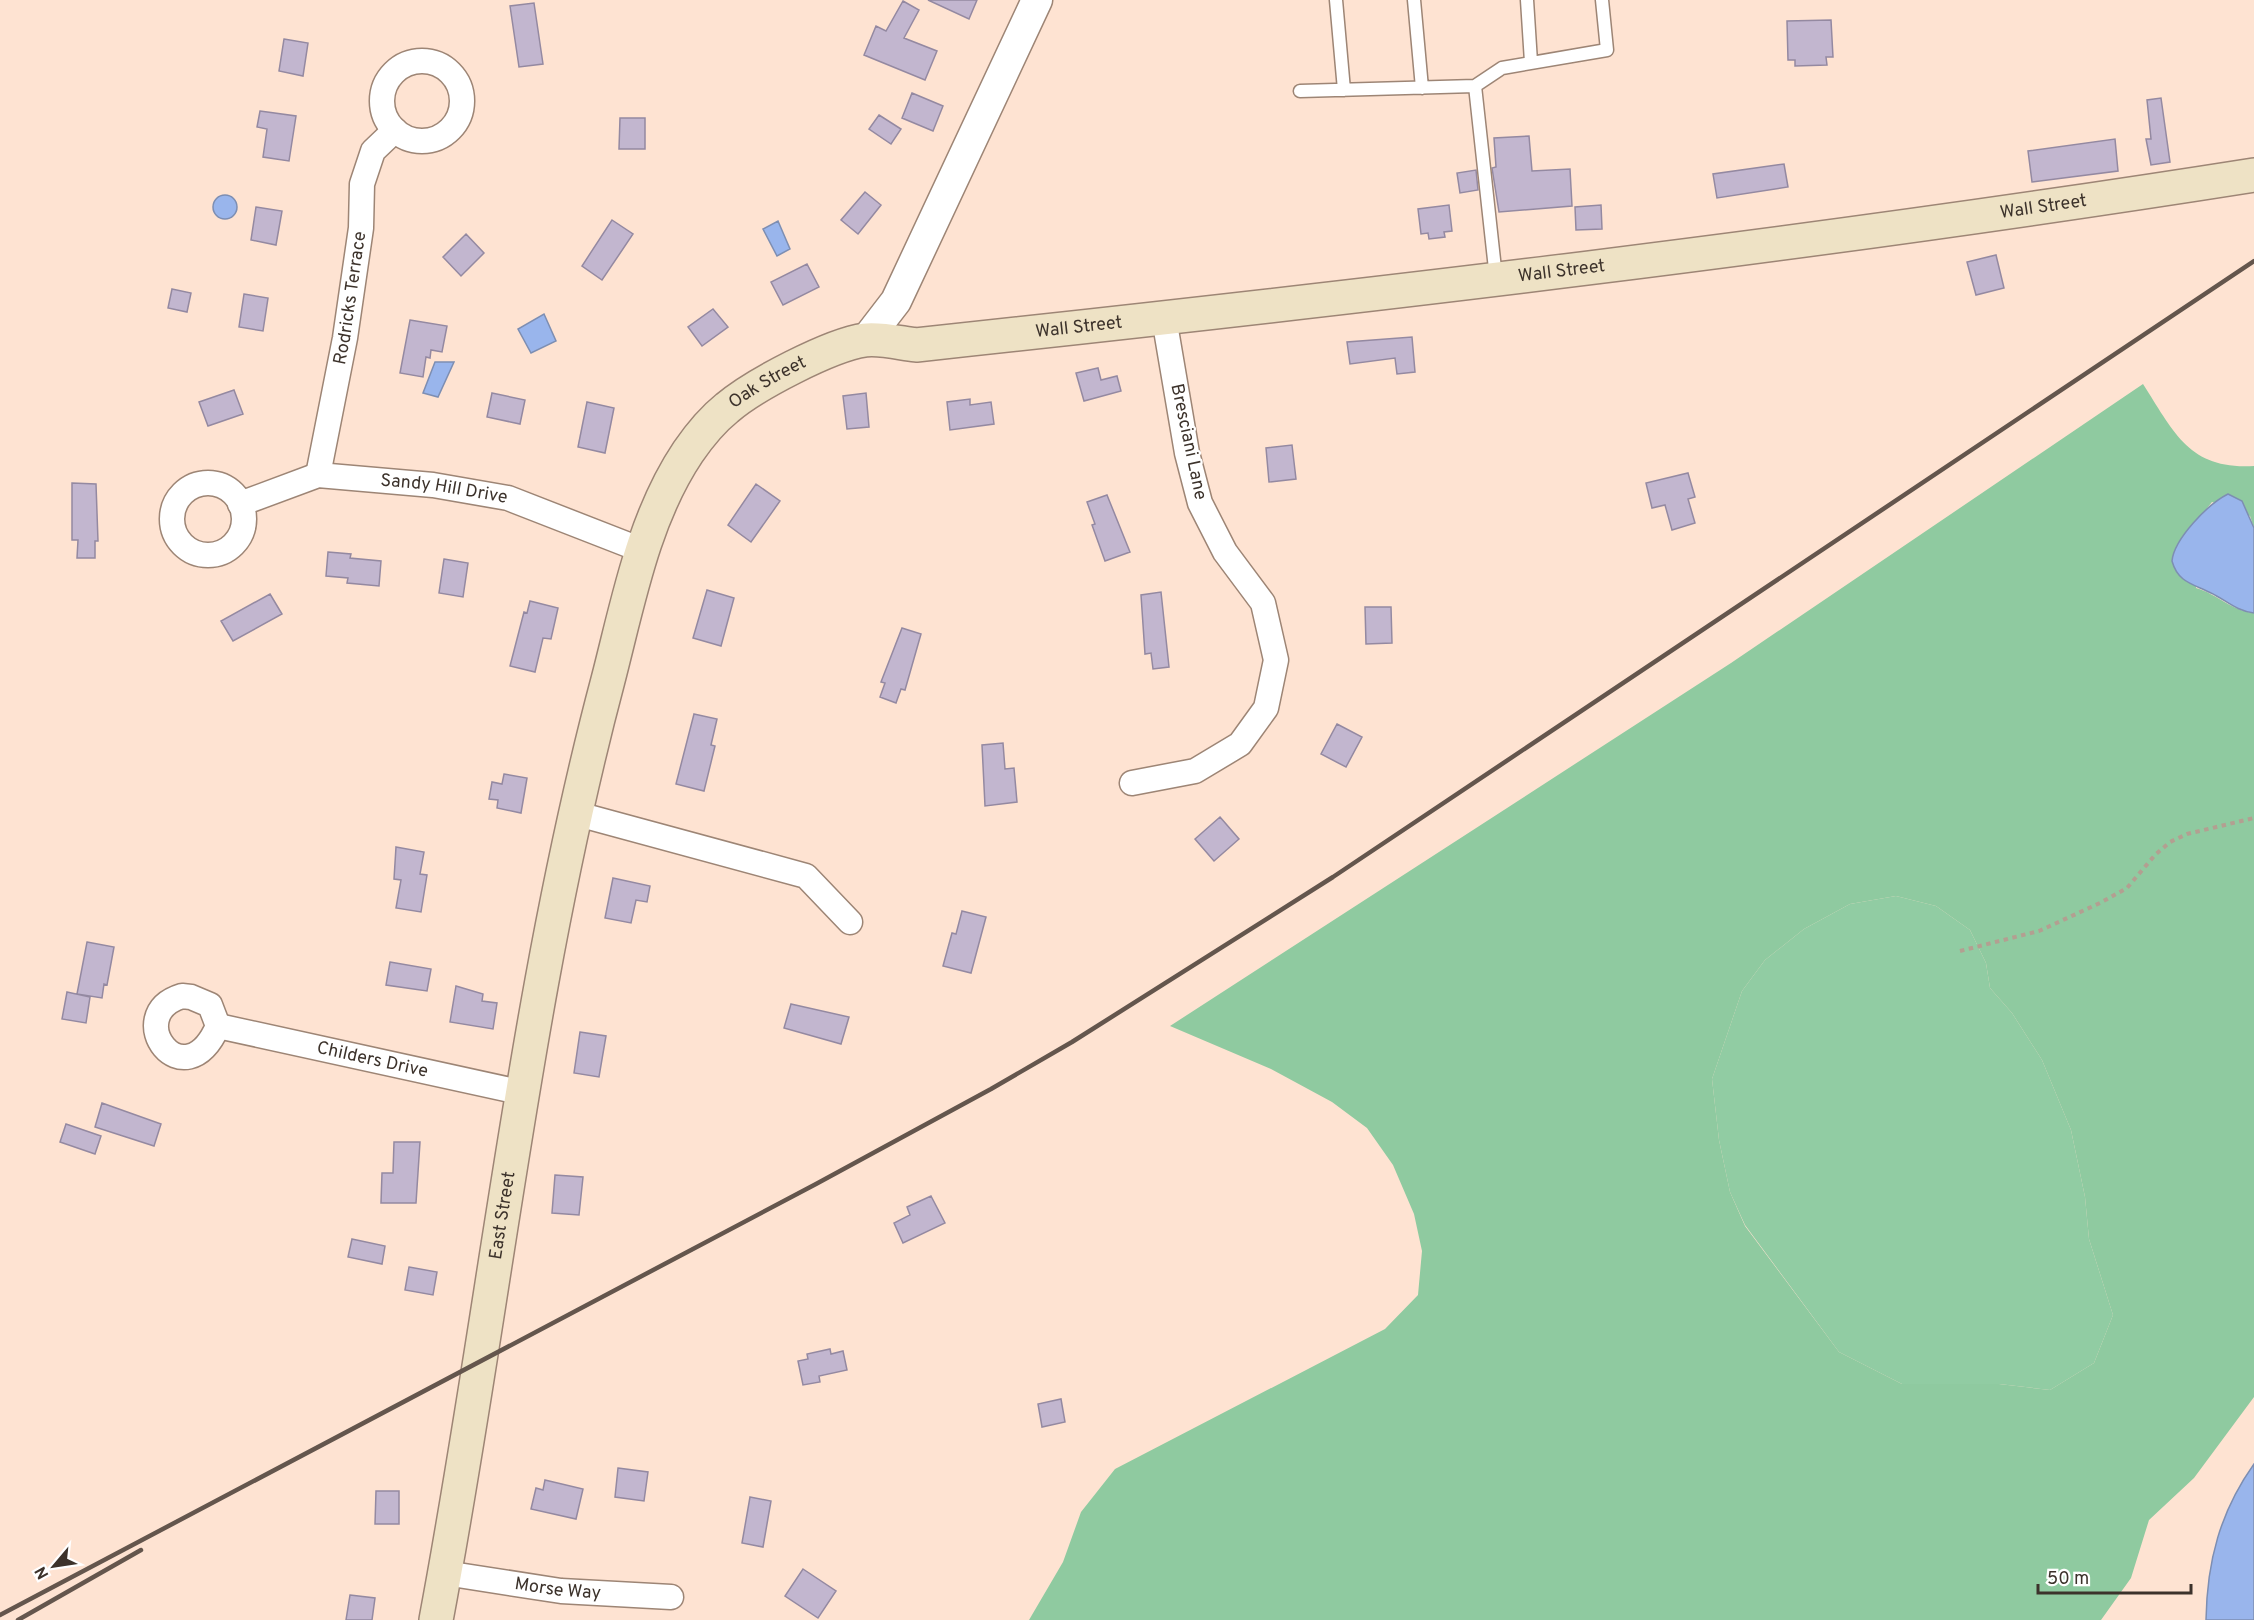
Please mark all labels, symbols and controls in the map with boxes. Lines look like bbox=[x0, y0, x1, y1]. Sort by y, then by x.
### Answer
street label: Wall Street bbox=[1998, 189, 2088, 225]
street label: Rodricks Terrace bbox=[329, 230, 372, 367]
street label: Wall Street bbox=[1517, 254, 1606, 288]
street label: Wall Street bbox=[1034, 311, 1124, 344]
street label: Oak Street bbox=[724, 351, 810, 414]
street label: Bresciani Lane bbox=[1164, 382, 1212, 502]
street label: Sandy Hill Drive bbox=[379, 469, 509, 509]
street label: Childers Drive bbox=[315, 1036, 430, 1083]
street label: East Street bbox=[484, 1170, 521, 1261]
north arrow bbox=[24, 1536, 84, 1596]
scale bar bbox=[2038, 1557, 2191, 1595]
text: N bbox=[31, 1562, 54, 1582]
text: 50 m bbox=[2047, 1568, 2089, 1591]
street label: Morse Way bbox=[513, 1572, 602, 1605]

